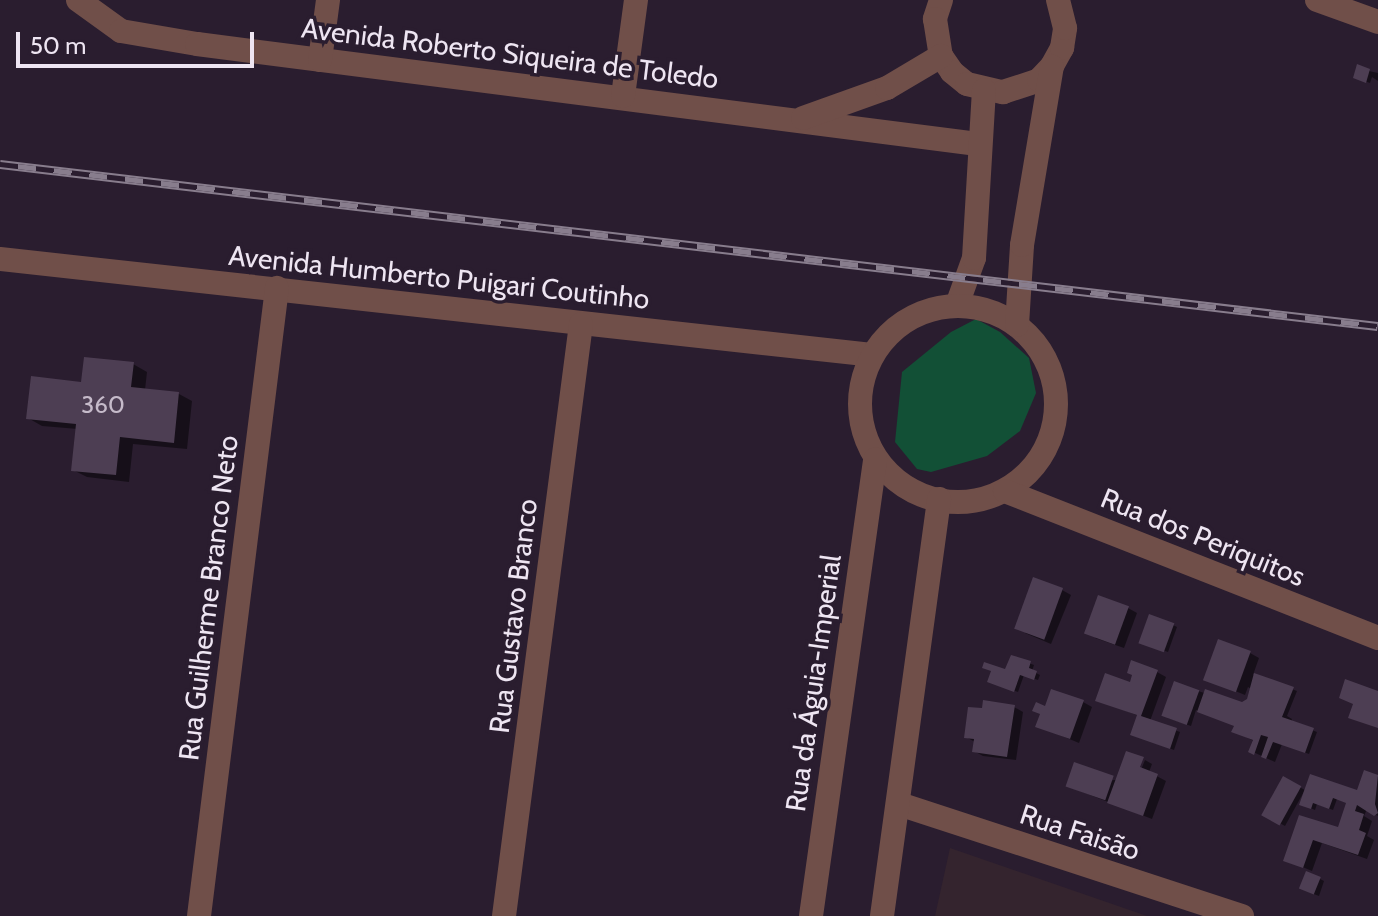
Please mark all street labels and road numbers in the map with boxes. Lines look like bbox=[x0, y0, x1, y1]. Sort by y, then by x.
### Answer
street label: Avenida Roberto Siqueira de Toledo bbox=[300, 11, 720, 95]
street label: Avenida Humberto Puigari Coutinho bbox=[227, 238, 651, 316]
street label: Rua Guilherme Branco Neto bbox=[171, 434, 245, 762]
street label: Rua dos Periquitos bbox=[1096, 481, 1310, 593]
street label: Rua Gustavo Branco bbox=[482, 497, 544, 735]
street label: Rua da Águia-Imperial bbox=[778, 552, 848, 814]
street label: Rua Faisão bbox=[1016, 797, 1144, 867]

